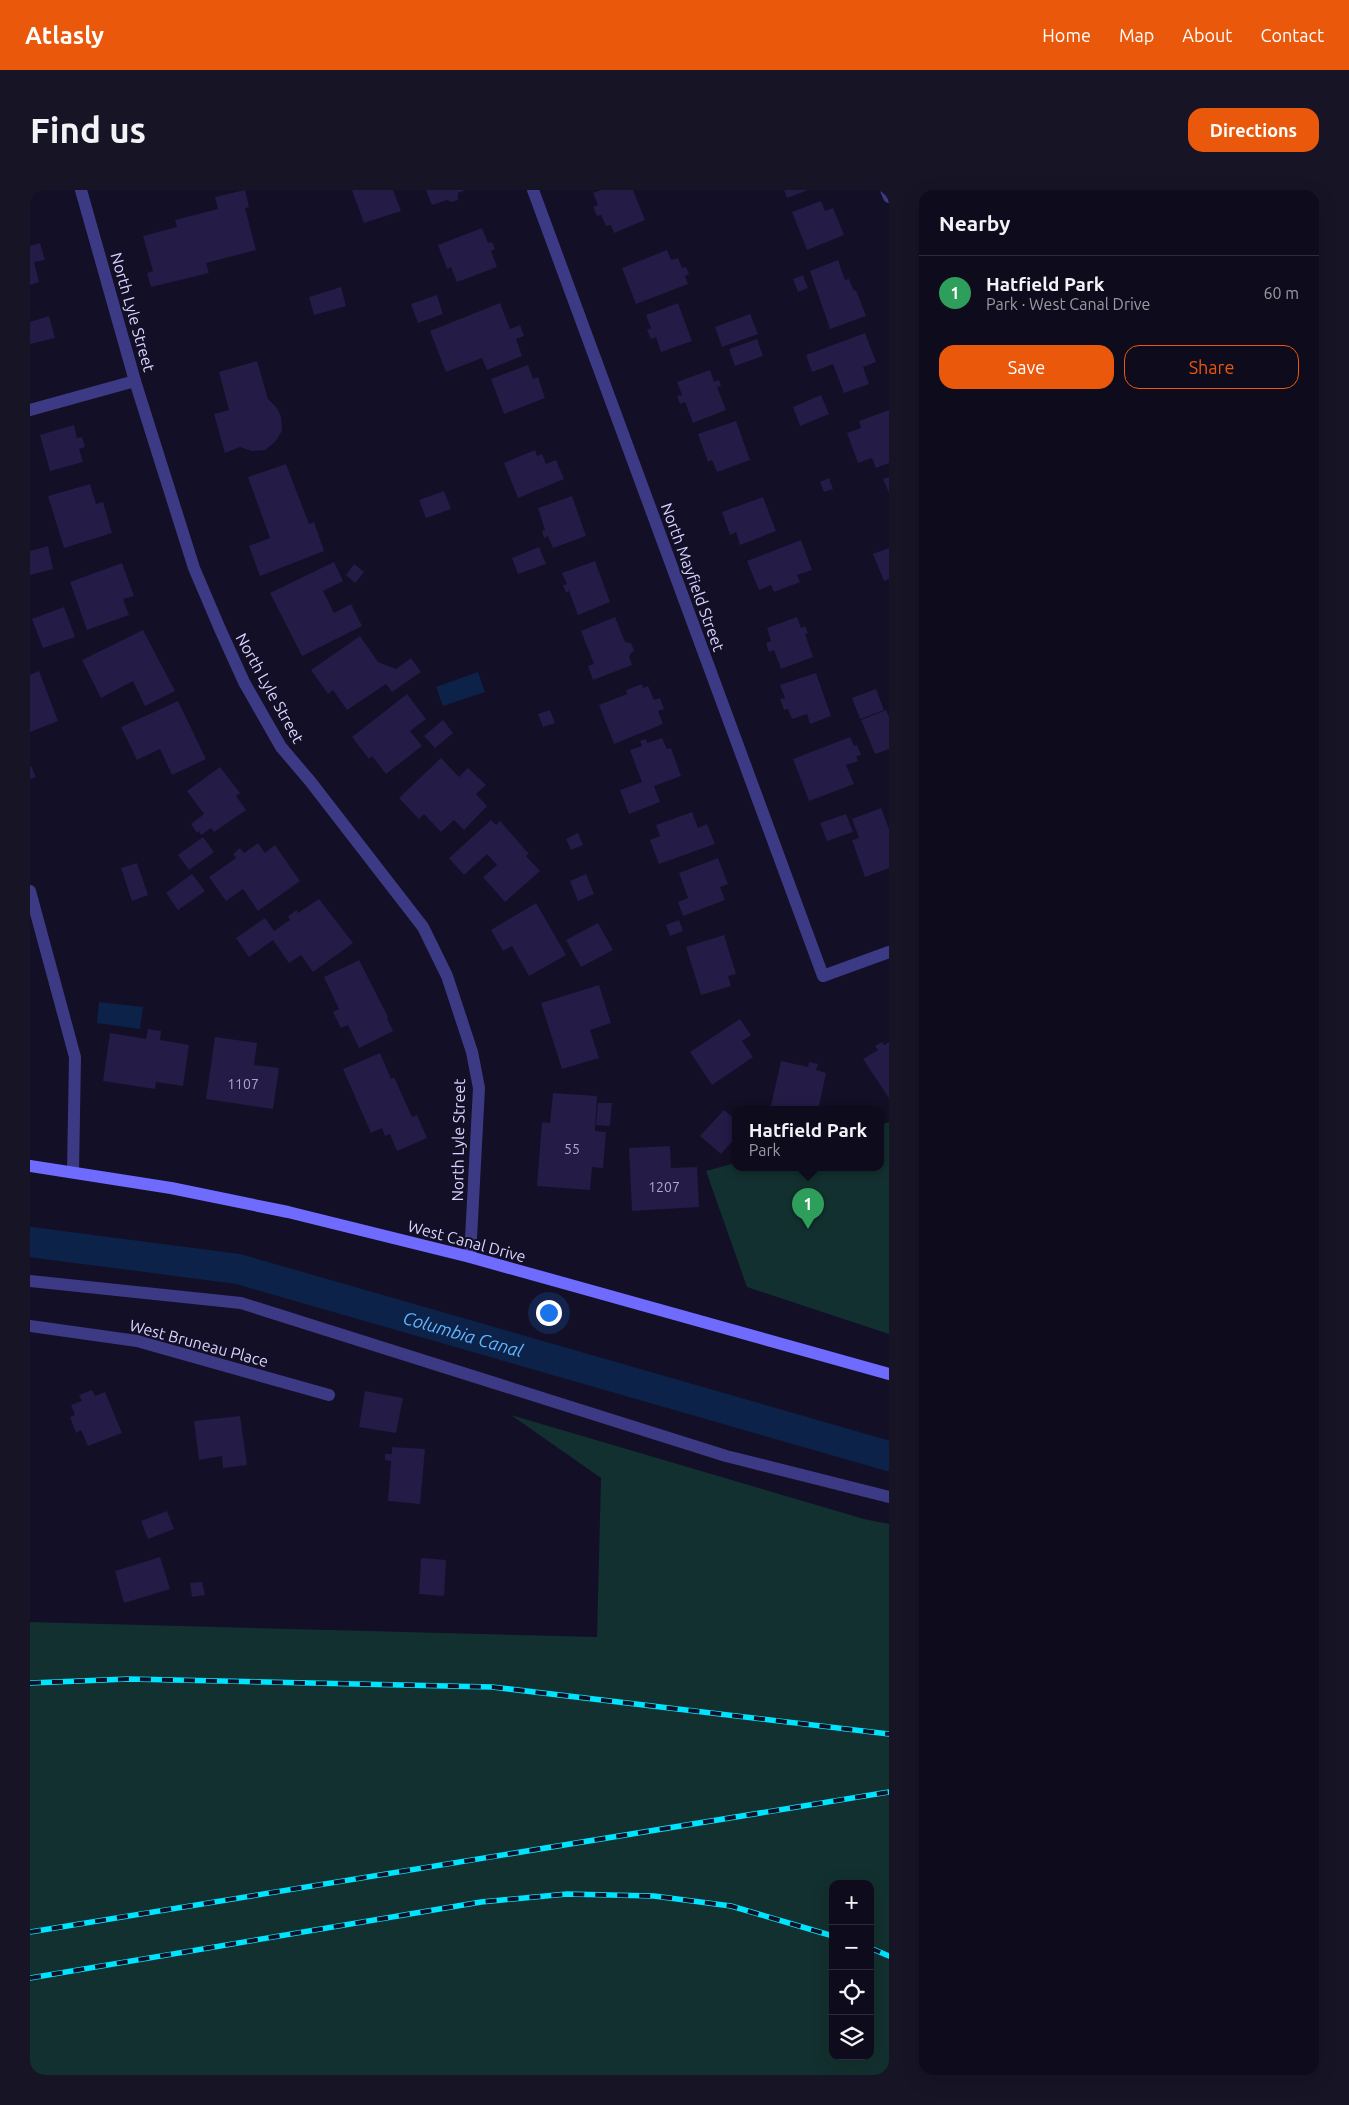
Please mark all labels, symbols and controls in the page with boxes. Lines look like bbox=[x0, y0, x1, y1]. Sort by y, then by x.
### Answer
text: Atlasly bbox=[25, 22, 104, 49]
text: Home bbox=[1042, 25, 1091, 45]
text: Map bbox=[1119, 25, 1154, 45]
text: About bbox=[1182, 25, 1232, 45]
text: Contact bbox=[1260, 25, 1324, 45]
button: Directions bbox=[1188, 108, 1319, 152]
text: Find us bbox=[30, 110, 146, 150]
text: Nearby bbox=[939, 211, 1010, 235]
street label: North Lyle Street bbox=[107, 250, 159, 374]
text: Hatfield Park bbox=[986, 273, 1104, 295]
text: 1 bbox=[950, 284, 960, 302]
text: 60 m bbox=[1263, 284, 1299, 302]
text: Park · West Canal Drive bbox=[986, 295, 1150, 313]
button: Save bbox=[939, 345, 1114, 389]
button: Share bbox=[1124, 345, 1299, 389]
street label: North Mayfield Street bbox=[658, 500, 728, 654]
street label: North Lyle Street bbox=[232, 630, 308, 747]
house number: 1107 bbox=[227, 1076, 259, 1092]
street label: North Lyle Street bbox=[448, 1078, 468, 1202]
popup bbox=[732, 1106, 884, 1171]
text: Hatfield Park bbox=[749, 1119, 867, 1141]
house number: 55 bbox=[564, 1141, 580, 1157]
text: Park bbox=[749, 1141, 781, 1159]
house number: 1207 bbox=[648, 1179, 680, 1195]
pin: 1 bbox=[792, 1188, 824, 1229]
street label: West Canal Drive bbox=[406, 1217, 528, 1265]
your location bbox=[536, 1300, 562, 1326]
water label: Columbia Canal bbox=[401, 1307, 525, 1360]
street label: West Bruneau Place bbox=[128, 1316, 270, 1370]
map controls bbox=[829, 1880, 874, 2060]
button: + bbox=[829, 1880, 874, 1925]
button: − bbox=[829, 1925, 874, 1970]
button: locate bbox=[829, 1970, 874, 2015]
button: layers bbox=[829, 2015, 874, 2060]

